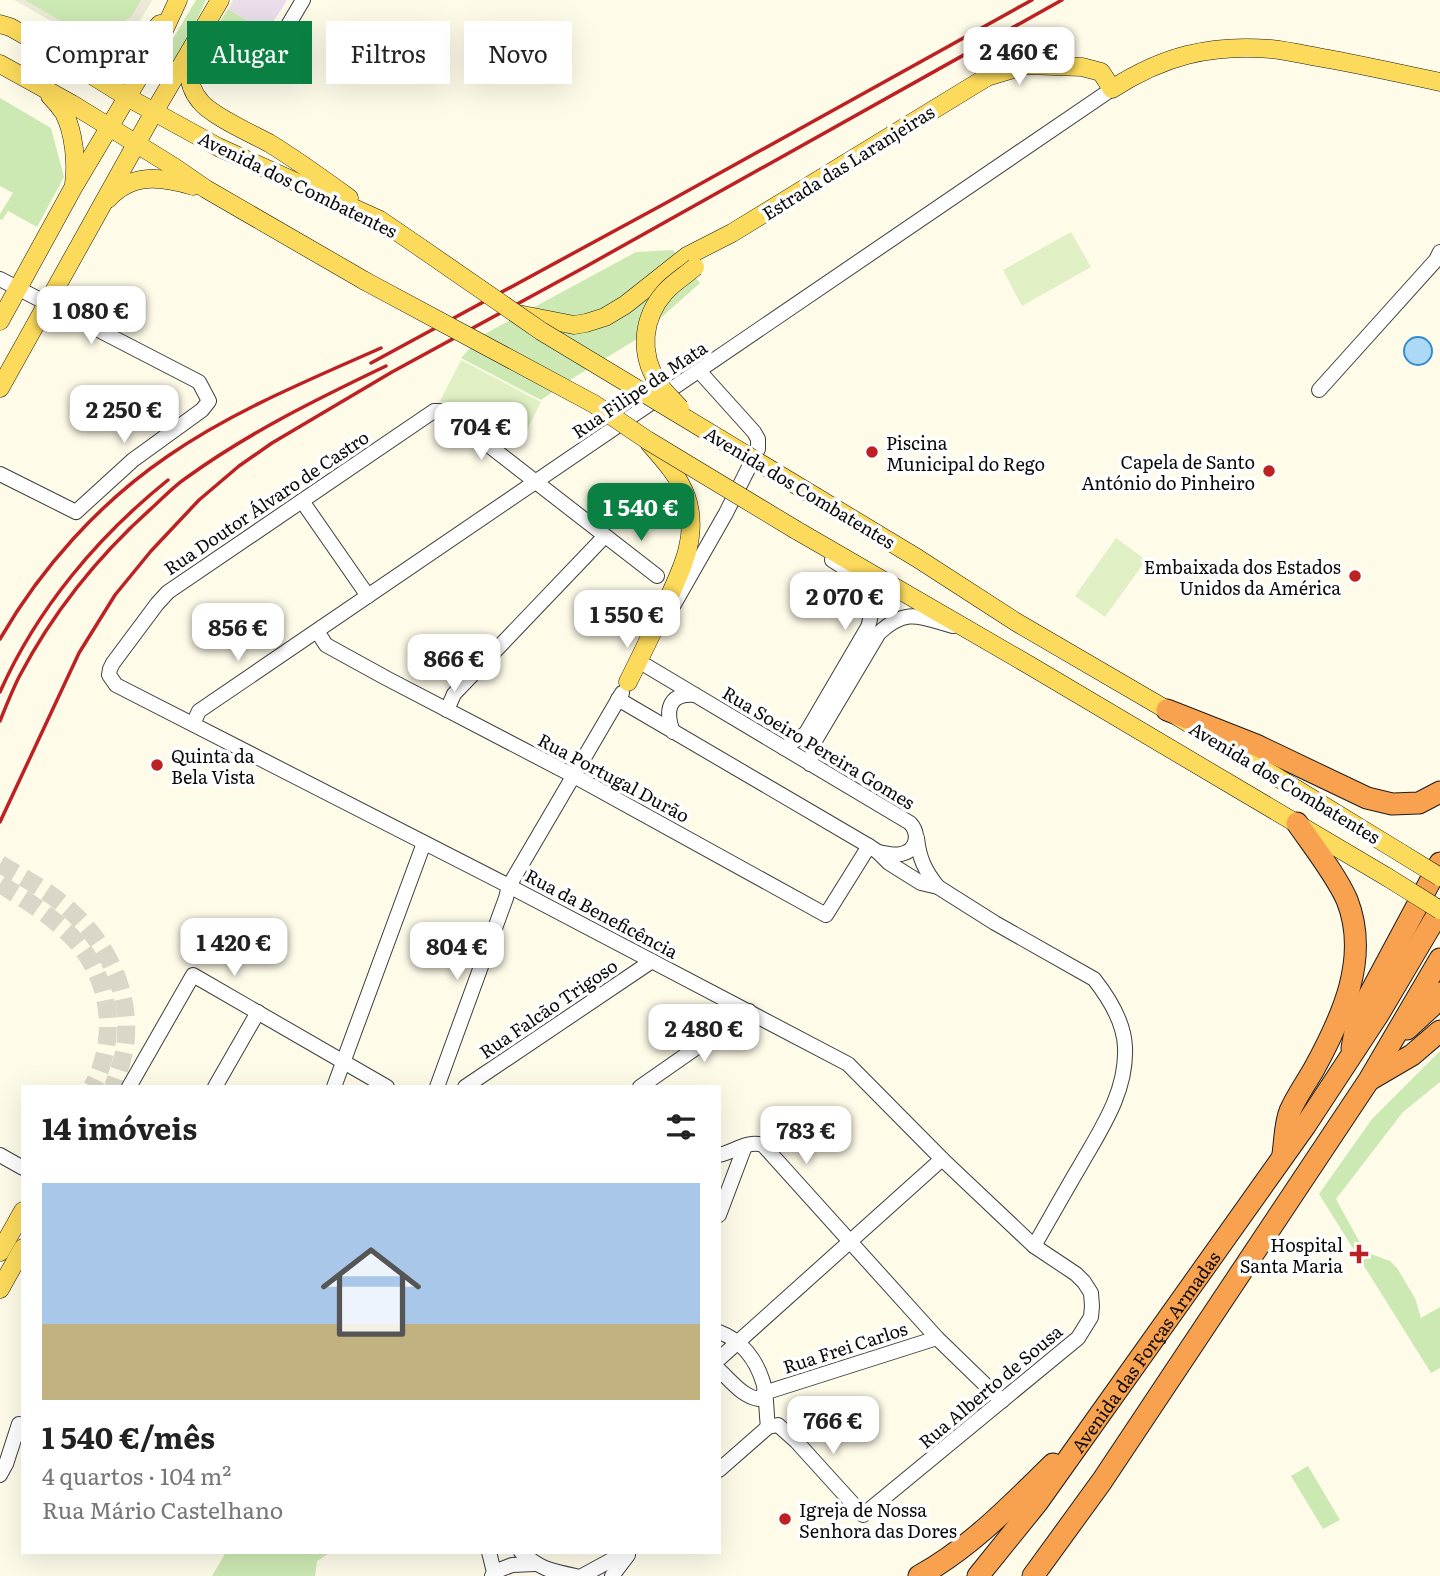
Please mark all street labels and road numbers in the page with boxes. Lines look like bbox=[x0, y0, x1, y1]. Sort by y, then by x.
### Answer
street label: Estrada das Laranjeiras bbox=[757, 98, 939, 226]
street label: Avenida dos Combatentes bbox=[194, 124, 402, 244]
street label: Rua Filipe da Mata bbox=[566, 333, 712, 444]
street label: Avenida dos Combatentes bbox=[700, 419, 900, 555]
street label: Rua Doutor Álvaro de Castro bbox=[158, 423, 374, 581]
street label: Rua Soeiro Pereira Gomes bbox=[718, 679, 920, 815]
street label: Avenida dos Combatentes bbox=[1185, 714, 1385, 850]
street label: Rua Portugal Durão bbox=[533, 726, 695, 828]
street label: Rua da Beneficência bbox=[521, 861, 683, 965]
street label: Rua Falcão Trigoso bbox=[473, 952, 623, 1064]
street label: Avenida das Forças Armadas bbox=[1064, 1245, 1226, 1458]
street label: Rua Frei Carlos bbox=[779, 1314, 911, 1380]
street label: Rua Alberto de Sousa bbox=[912, 1317, 1068, 1454]

